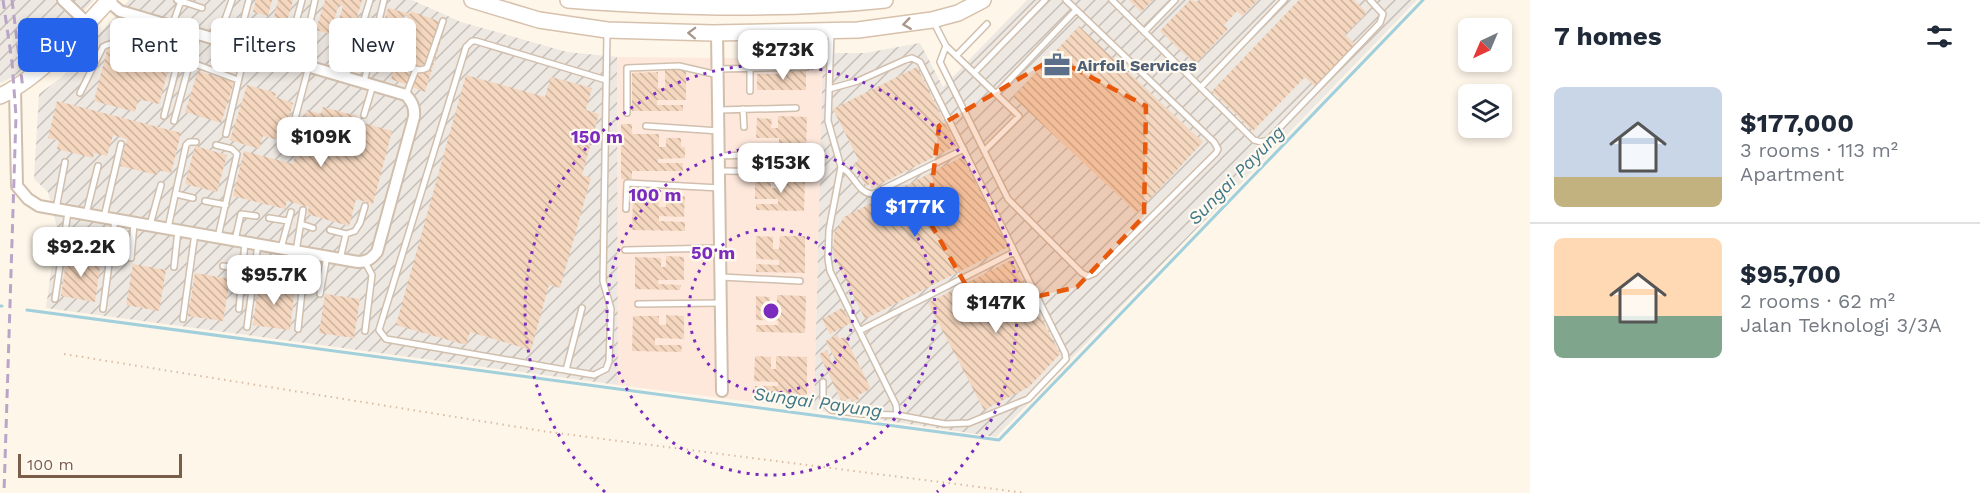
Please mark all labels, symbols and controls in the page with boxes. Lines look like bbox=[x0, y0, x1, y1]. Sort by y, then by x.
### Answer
one-way arrow bbox=[903, 17, 912, 29]
chip: Buy bbox=[18, 18, 98, 72]
chip: Rent bbox=[110, 18, 199, 72]
chip: Filters bbox=[211, 18, 317, 72]
chip: New bbox=[329, 18, 416, 72]
north arrow bbox=[1458, 18, 1512, 72]
map controls bbox=[1458, 18, 1512, 138]
icon: filters bbox=[1923, 20, 1956, 53]
text: 7 homes bbox=[1554, 21, 1662, 51]
one-way arrow bbox=[687, 26, 696, 39]
pin: $273K bbox=[741, 30, 825, 81]
text: $273K bbox=[752, 37, 814, 61]
office icon: Airfoil Services bbox=[1042, 50, 1072, 80]
place label: Airfoil Services bbox=[1077, 56, 1197, 75]
button: layers bbox=[1458, 84, 1512, 138]
text: $177,000 bbox=[1740, 108, 1854, 138]
icon: home bbox=[1602, 111, 1674, 183]
pin: $109K bbox=[279, 117, 363, 168]
water label: Sungai Payung bbox=[1184, 121, 1288, 229]
text: $109K bbox=[291, 124, 351, 148]
text: 150 m bbox=[571, 126, 623, 147]
text: 3 rooms · 113 m² bbox=[1740, 138, 1898, 162]
pin: $153K bbox=[739, 143, 823, 194]
text: $153K bbox=[752, 150, 810, 174]
text: Apartment bbox=[1740, 162, 1844, 186]
text: 100 m bbox=[628, 184, 682, 205]
pin: $177K bbox=[873, 187, 957, 238]
text: $177K bbox=[885, 194, 945, 218]
pin: $92.2K bbox=[32, 227, 130, 278]
text: $92.2K bbox=[47, 234, 115, 258]
text: 50 m bbox=[691, 242, 735, 263]
pin: $95.7K bbox=[225, 255, 323, 306]
text: $95,700 bbox=[1740, 259, 1841, 289]
text: $95.7K bbox=[241, 262, 307, 286]
icon: home bbox=[1602, 262, 1674, 334]
pin: $147K bbox=[954, 283, 1038, 334]
text: 2 rooms · 62 m² bbox=[1740, 289, 1895, 313]
text: $147K bbox=[966, 290, 1026, 314]
centre of rings bbox=[761, 301, 781, 321]
text: Jalan Teknologi 3/3A bbox=[1740, 313, 1942, 337]
water label: Sungai Payung bbox=[752, 383, 884, 421]
scale bar bbox=[18, 451, 182, 478]
text: 100 m bbox=[27, 455, 74, 474]

